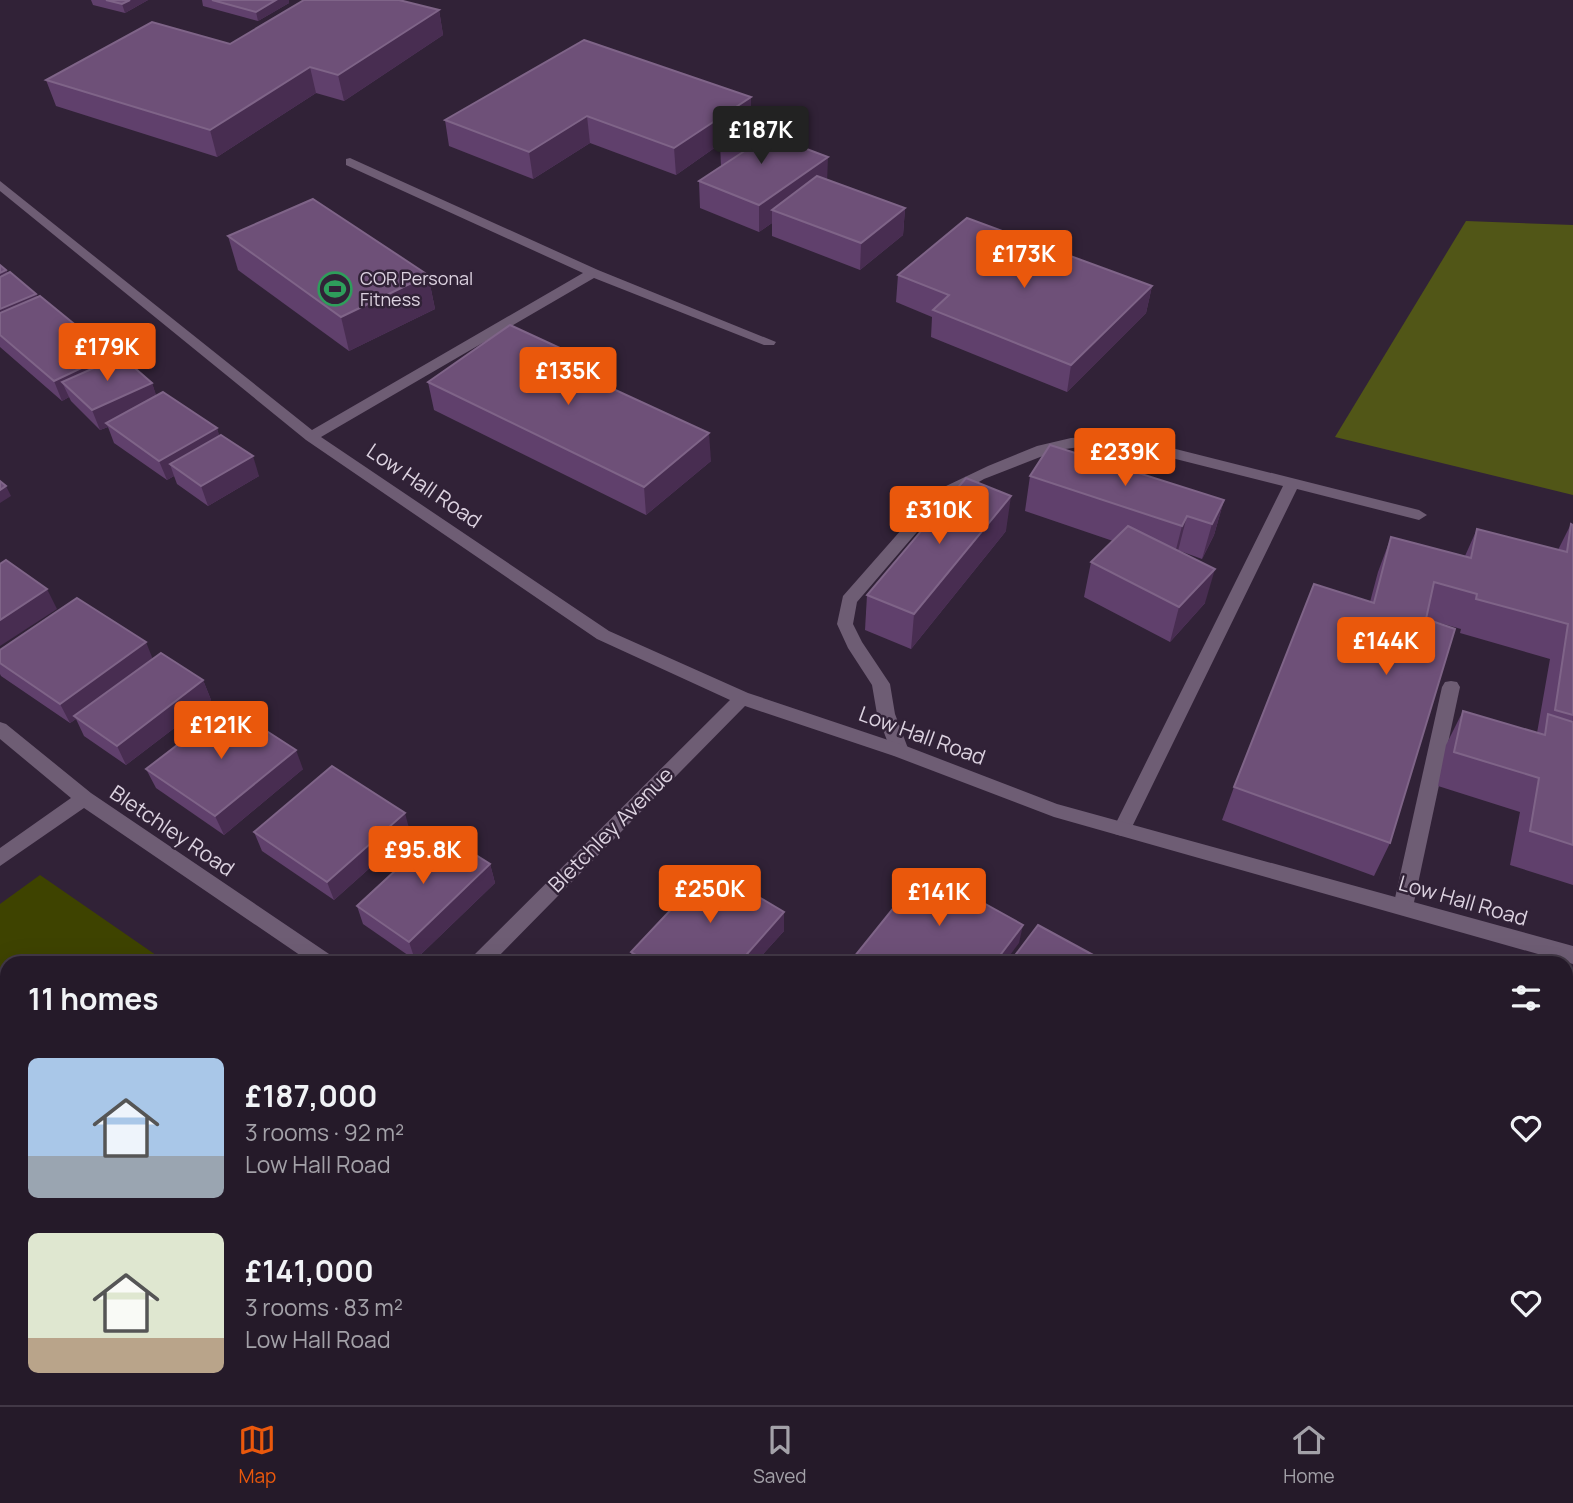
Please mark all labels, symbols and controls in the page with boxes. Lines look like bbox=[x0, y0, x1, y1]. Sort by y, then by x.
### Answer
pin: £187K bbox=[712, 106, 810, 166]
text: £187K bbox=[729, 113, 793, 145]
pin: £173K bbox=[975, 230, 1073, 290]
text: £173K bbox=[992, 237, 1056, 269]
place label: COR Personal Fitness bbox=[360, 266, 473, 311]
sports icon: COR Personal Fitness bbox=[316, 270, 354, 308]
pin: £179K bbox=[58, 324, 156, 383]
text: £179K bbox=[75, 330, 139, 362]
pin: £135K bbox=[519, 348, 617, 407]
text: £135K bbox=[536, 354, 600, 386]
pin: £239K bbox=[1076, 428, 1174, 488]
text: £239K bbox=[1090, 435, 1160, 467]
street label: Low Hall Road bbox=[362, 436, 487, 534]
pin: £310K bbox=[890, 486, 988, 546]
text: £310K bbox=[906, 493, 972, 525]
pin: £144K bbox=[1337, 618, 1435, 677]
text: £144K bbox=[1353, 624, 1419, 656]
street label: Low Hall Road bbox=[855, 699, 990, 771]
pin: £121K bbox=[172, 702, 270, 761]
text: £121K bbox=[190, 708, 252, 740]
street label: Bletchley Avenue bbox=[542, 761, 679, 898]
street label: Bletchley Road bbox=[105, 778, 240, 882]
pin: £95.8K bbox=[366, 826, 480, 886]
text: £95.8K bbox=[385, 833, 461, 865]
pin: £250K bbox=[661, 866, 759, 925]
street label: Low Hall Road bbox=[1396, 868, 1531, 932]
pin: £141K bbox=[890, 869, 988, 928]
text: £250K bbox=[675, 872, 745, 904]
text: £141K bbox=[908, 875, 970, 907]
text: 11 homes bbox=[28, 978, 159, 1019]
icon: filters bbox=[1507, 979, 1545, 1017]
text: £187,000 bbox=[245, 1075, 377, 1116]
icon: home bbox=[84, 1086, 168, 1170]
icon: heart bbox=[1507, 1109, 1545, 1147]
text: 3 rooms · 92 m² bbox=[245, 1116, 404, 1148]
text: Low Hall Road bbox=[245, 1148, 391, 1180]
text: £141,000 bbox=[245, 1250, 374, 1291]
icon: home bbox=[84, 1261, 168, 1345]
icon: heart bbox=[1507, 1284, 1545, 1322]
text: 3 rooms · 83 m² bbox=[245, 1291, 403, 1323]
text: Low Hall Road bbox=[245, 1323, 391, 1355]
tab: Map bbox=[238, 1421, 276, 1489]
tab: Saved bbox=[753, 1421, 807, 1489]
tab: Home bbox=[1283, 1421, 1335, 1489]

